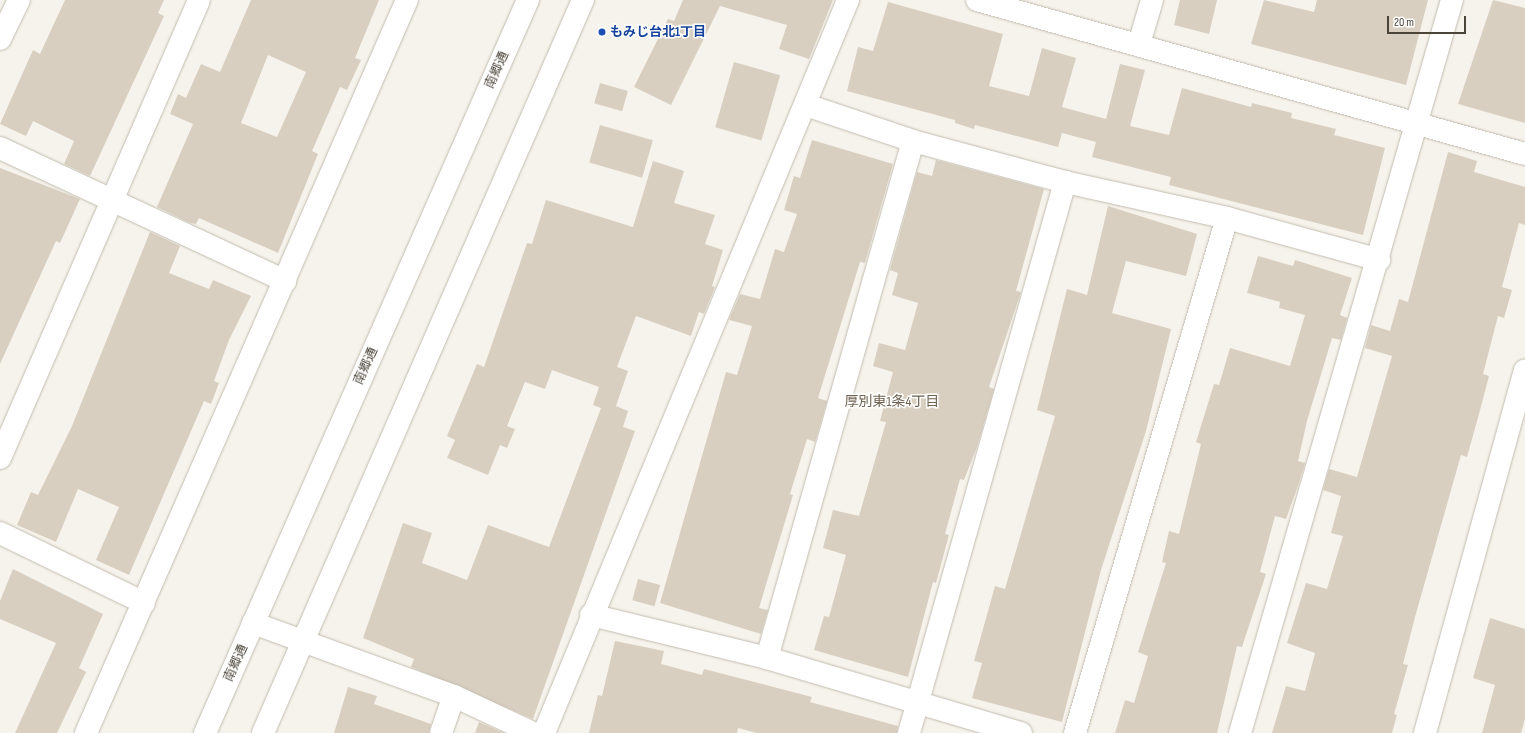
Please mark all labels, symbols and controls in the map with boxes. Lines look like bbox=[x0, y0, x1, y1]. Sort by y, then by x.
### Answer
scale bar bbox=[1389, 8, 1468, 34]
text: 20 m bbox=[1394, 15, 1414, 30]
place label: もみじ台北1丁目 bbox=[610, 24, 706, 40]
marker: もみじ台北1丁目 bbox=[597, 27, 607, 37]
street label: 南郷通 bbox=[482, 49, 512, 91]
street label: 南郷通 bbox=[351, 345, 381, 387]
district label: 厚別東1条4丁目 bbox=[845, 394, 939, 410]
street label: 南郷通 bbox=[221, 642, 251, 684]

